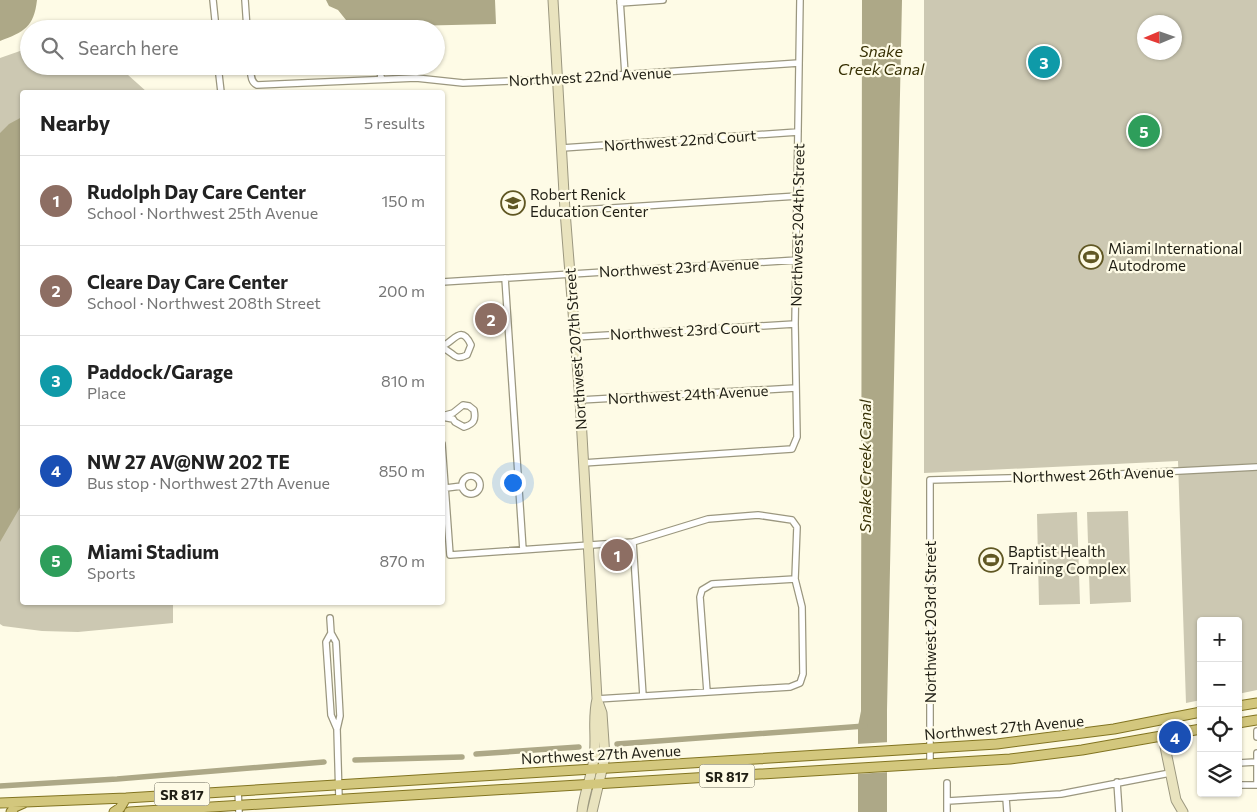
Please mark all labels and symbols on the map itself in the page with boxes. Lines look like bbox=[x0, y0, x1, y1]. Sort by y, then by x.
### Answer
north arrow bbox=[1137, 15, 1182, 60]
water label: Snake Creek Canal bbox=[838, 41, 925, 78]
pin: 3 bbox=[1028, 43, 1060, 81]
street label: Northwest 22nd Avenue bbox=[508, 63, 672, 89]
pin: 5 bbox=[1128, 112, 1160, 150]
street label: Northwest 22nd Court bbox=[603, 126, 757, 154]
street label: Northwest 204th Street bbox=[787, 143, 807, 307]
place label: Robert Renick Education Center bbox=[530, 185, 648, 220]
school or university icon: Robert Renick Education Center bbox=[500, 190, 526, 216]
place label: Miami International Autodrome bbox=[1108, 239, 1242, 274]
sports icon: Miami International Autodrome bbox=[1078, 244, 1104, 270]
street label: Northwest 23rd Avenue bbox=[598, 254, 760, 280]
street label: Northwest 207th Street bbox=[560, 267, 590, 431]
pin: 2 bbox=[475, 300, 507, 338]
street label: Northwest 23rd Court bbox=[610, 317, 760, 343]
street label: Northwest 24th Avenue bbox=[607, 381, 769, 407]
water label: Snake Creek Canal bbox=[855, 398, 874, 533]
street label: Northwest 26th Avenue bbox=[1012, 462, 1174, 486]
your location bbox=[500, 470, 526, 496]
pin: 1 bbox=[601, 536, 633, 574]
street label: Northwest 203rd Street bbox=[921, 541, 939, 703]
place label: Baptist Health Training Complex bbox=[1008, 542, 1127, 577]
sports icon: Baptist Health Training Complex bbox=[978, 547, 1004, 573]
street label: Northwest 27th Avenue bbox=[923, 711, 1085, 743]
pin: 4 bbox=[1159, 718, 1191, 756]
street label: Northwest 27th Avenue bbox=[521, 741, 682, 767]
road number: SR 817 bbox=[700, 764, 754, 788]
road number: SR 817 bbox=[154, 782, 210, 806]

